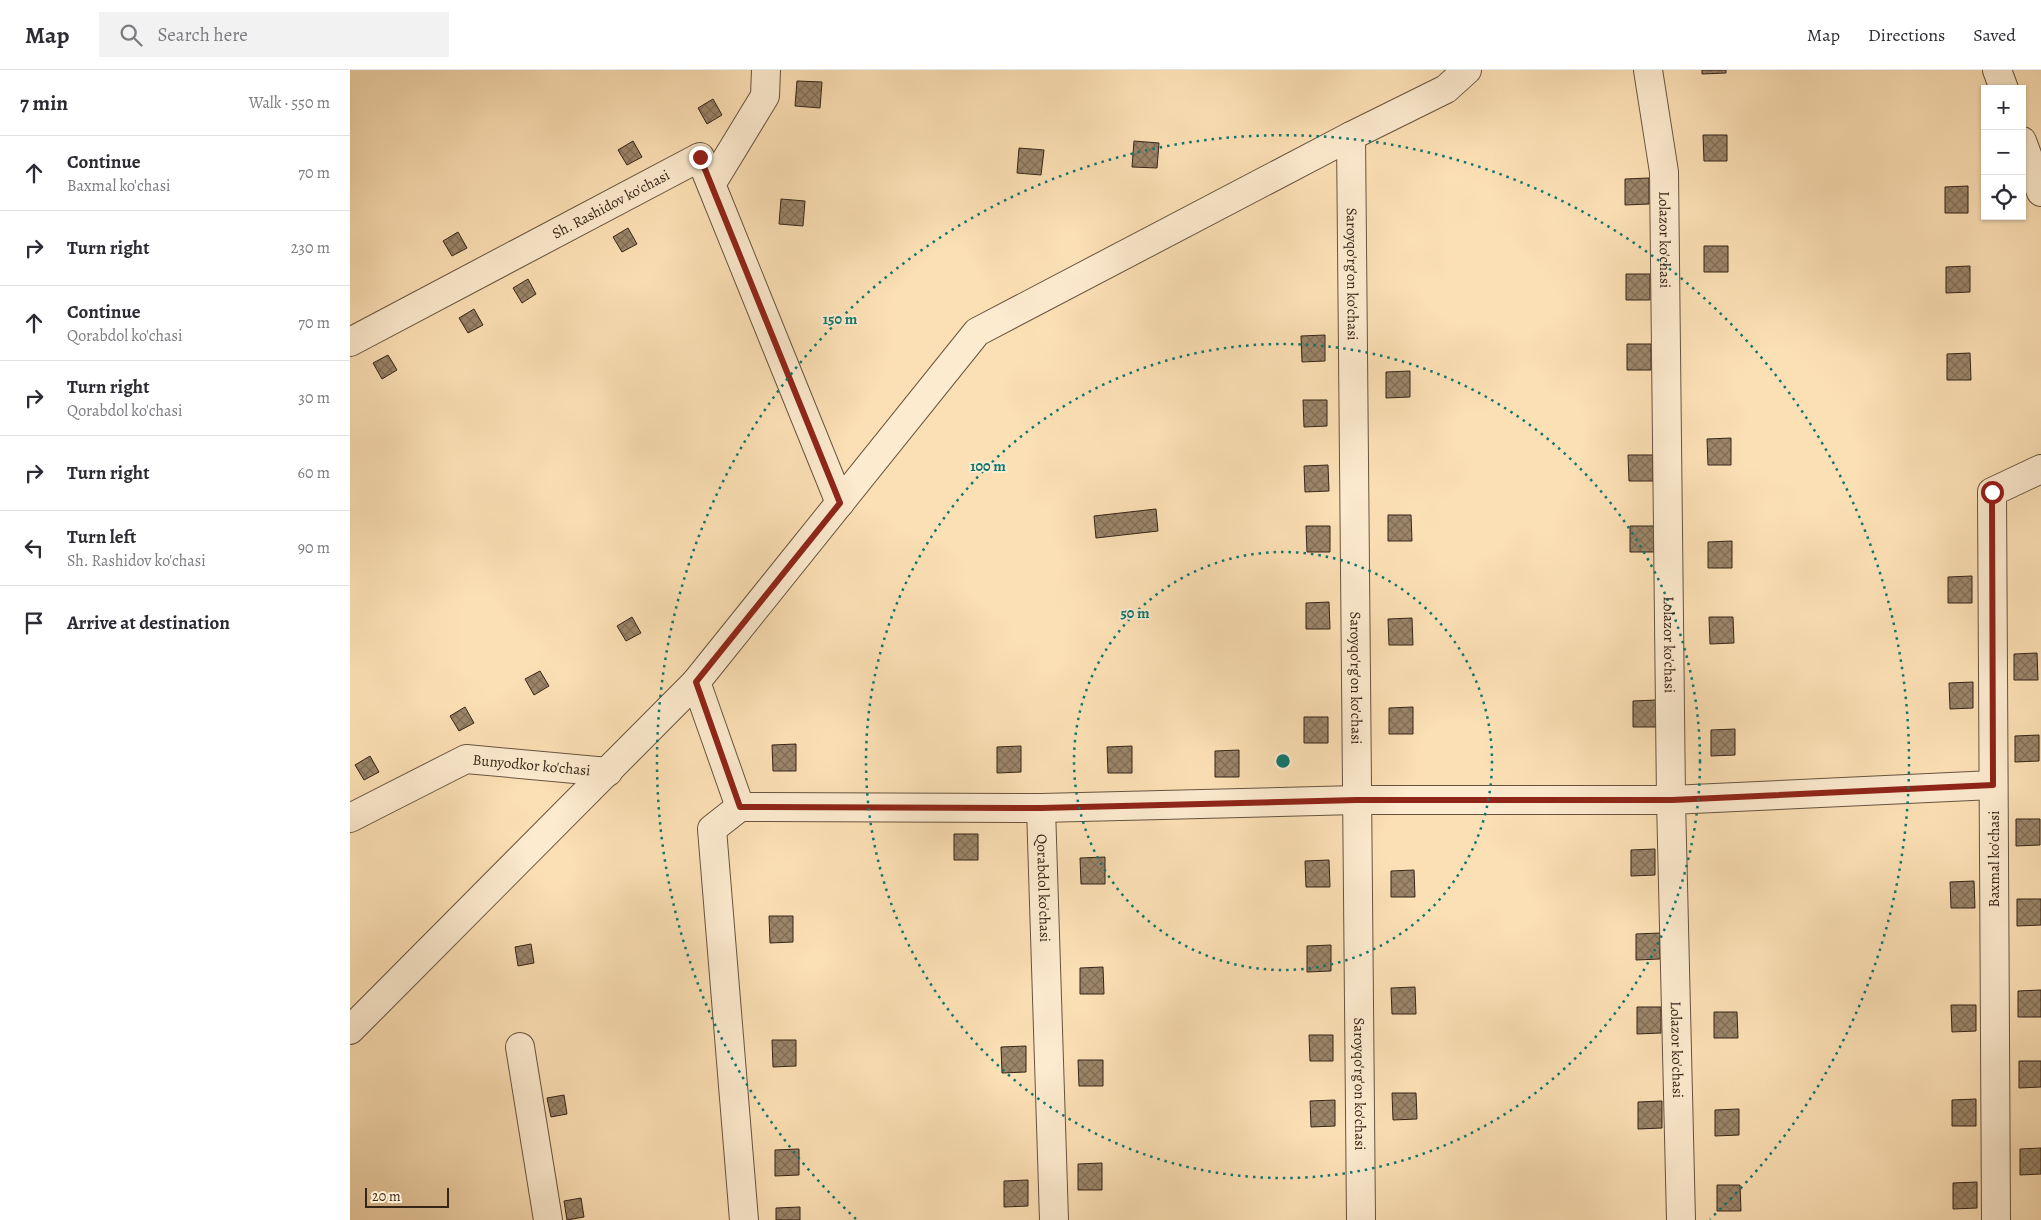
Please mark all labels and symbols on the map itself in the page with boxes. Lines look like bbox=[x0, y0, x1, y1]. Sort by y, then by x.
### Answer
route end bbox=[689, 146, 712, 169]
street label: Sh. Rashidov ko'chasi bbox=[549, 165, 673, 243]
street label: Lolazor ko'chasi bbox=[1654, 191, 1675, 288]
street label: Saroyqo'rg'on ko'chasi bbox=[1342, 207, 1363, 340]
text: 150 m bbox=[823, 309, 858, 329]
text: 100 m bbox=[970, 456, 1006, 476]
route start bbox=[1981, 481, 2004, 504]
street label: Lolazor ko'chasi bbox=[1659, 596, 1680, 693]
text: 50 m bbox=[1120, 603, 1150, 623]
street label: Saroyqo'rg'on ko'chasi bbox=[1345, 611, 1367, 744]
street label: Bunyodkor ko'chasi bbox=[472, 750, 591, 780]
centre of rings bbox=[1274, 752, 1292, 770]
street label: Baxmal ko'chasi bbox=[1984, 810, 2004, 908]
street label: Qorabdol ko'chasi bbox=[1032, 833, 1055, 942]
street label: Lolazor ko'chasi bbox=[1666, 1001, 1688, 1098]
street label: Saroyqo'rg'on ko'chasi bbox=[1349, 1017, 1370, 1150]
scale bar bbox=[365, 1185, 449, 1208]

